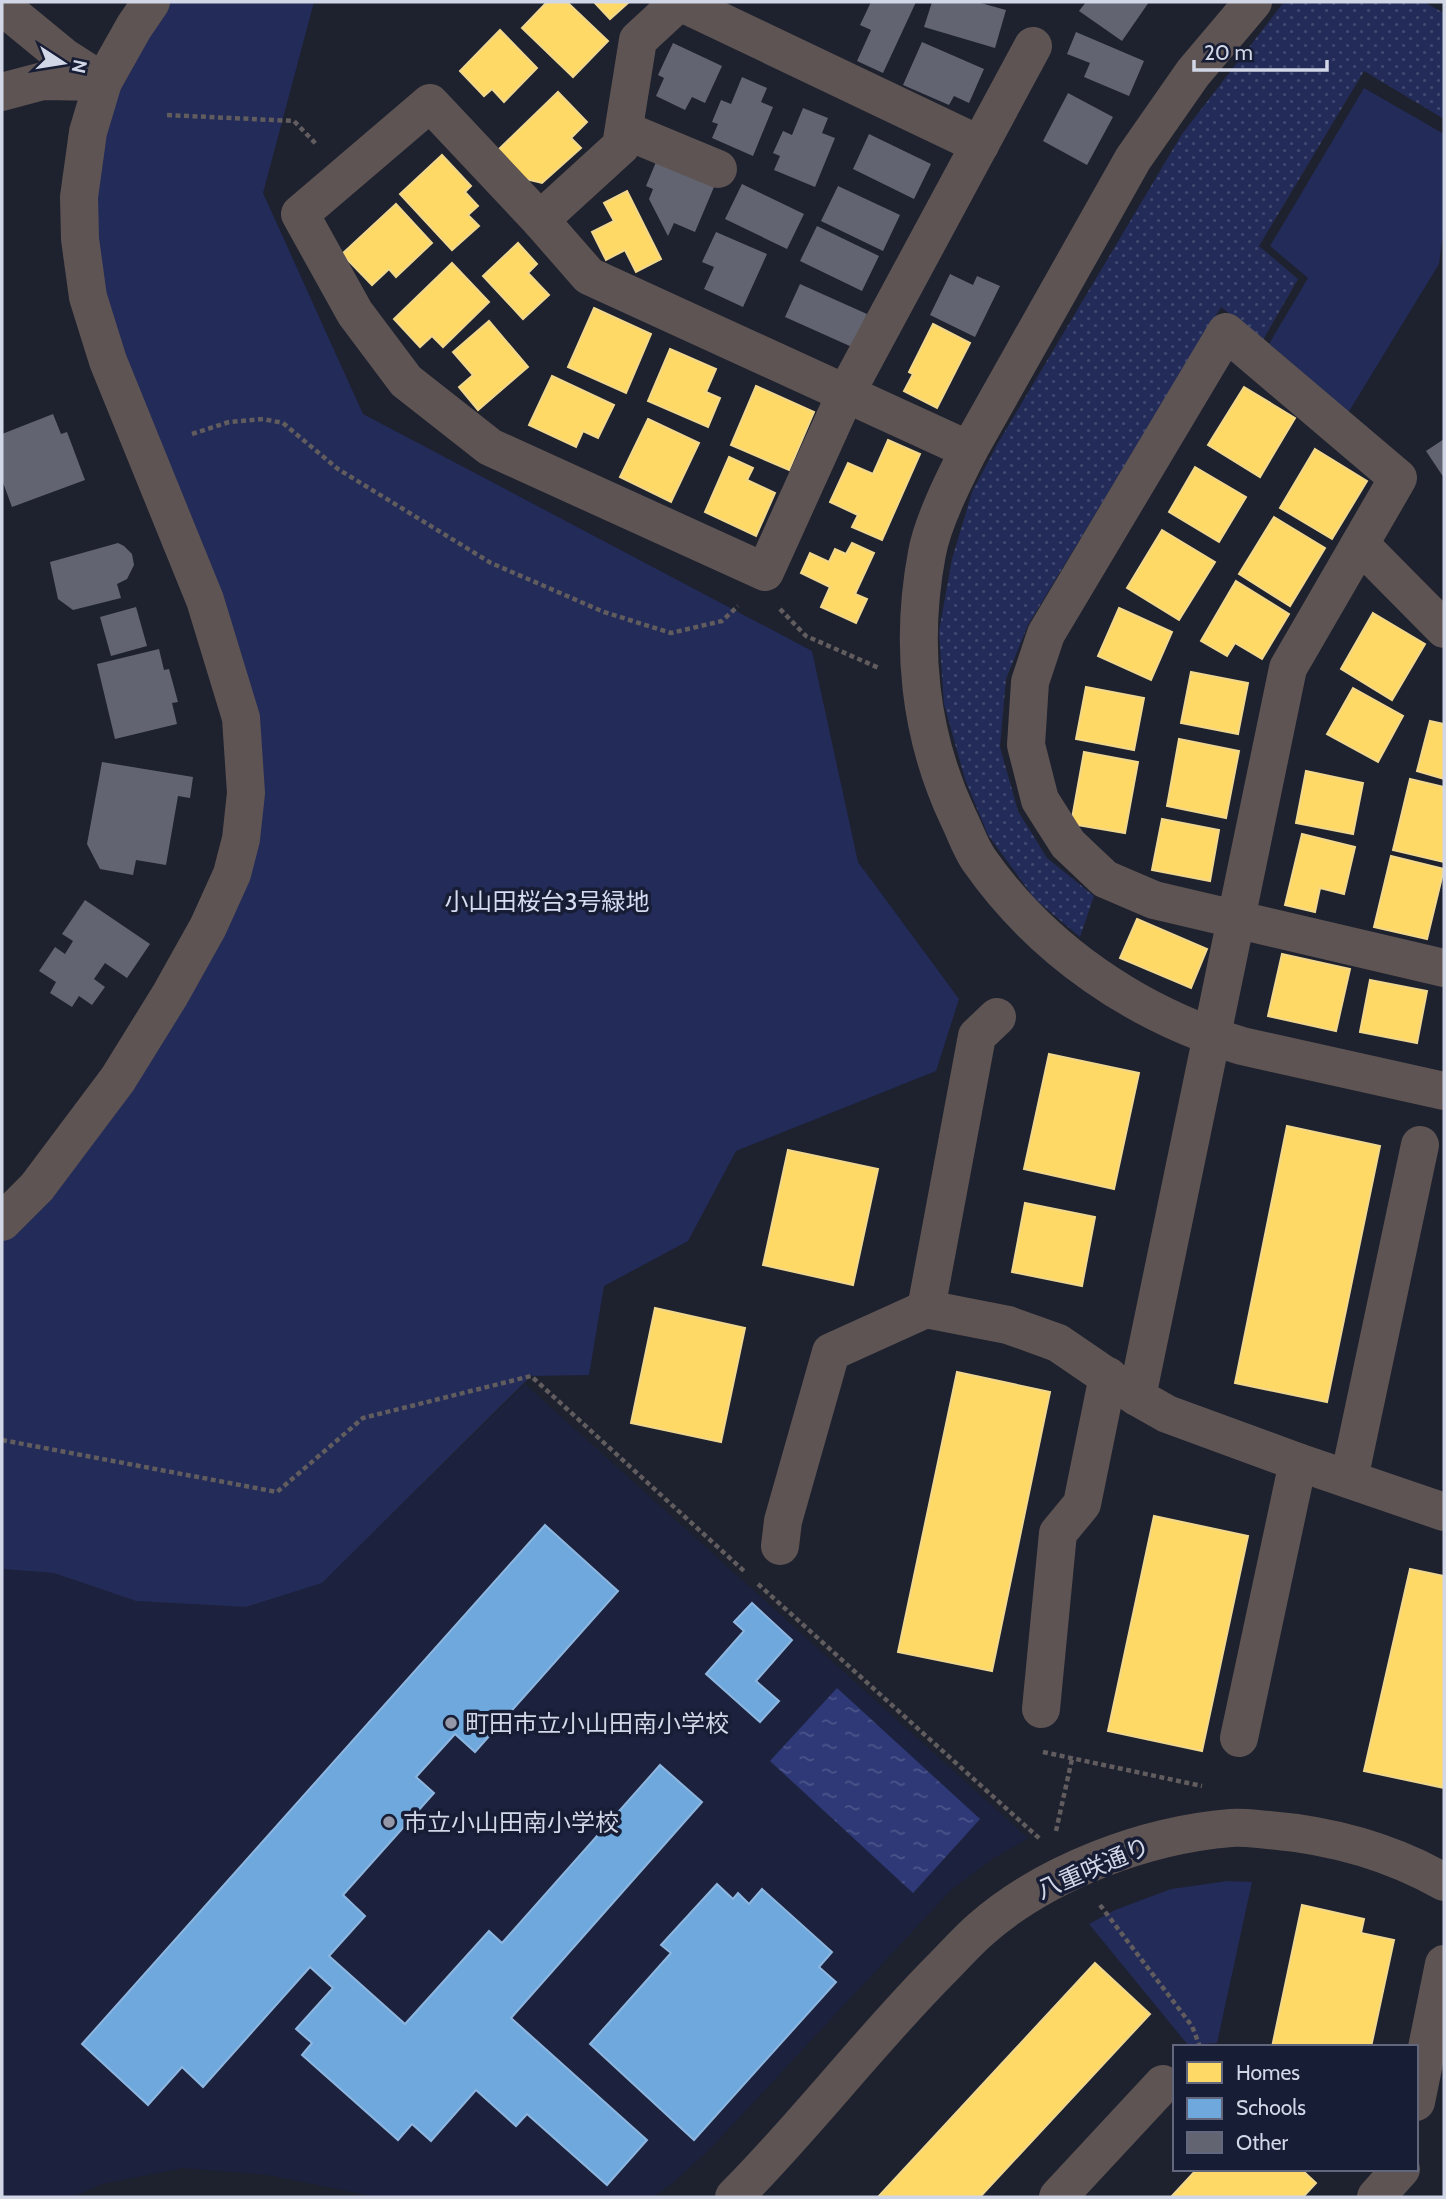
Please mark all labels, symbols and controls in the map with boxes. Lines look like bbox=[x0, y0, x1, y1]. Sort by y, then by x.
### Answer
north arrow bbox=[28, 28, 98, 98]
scale bar bbox=[1194, 28, 1327, 72]
text: 20 m bbox=[1204, 40, 1253, 65]
text: N bbox=[66, 57, 92, 75]
park label: 小山田桜台3号緑地 bbox=[445, 887, 649, 916]
place label: 町田市立小山田南小学校 bbox=[465, 1709, 729, 1738]
marker: 町田市立小山田南小学校 bbox=[443, 1715, 459, 1731]
place label: 市立小山田南小学校 bbox=[403, 1808, 619, 1837]
marker: 市立小山田南小学校 bbox=[381, 1814, 397, 1830]
street label: 八重咲通り bbox=[1032, 1831, 1154, 1905]
legend bbox=[1173, 2045, 1418, 2171]
text: Homes bbox=[1236, 2060, 1300, 2085]
text: Schools bbox=[1236, 2095, 1306, 2120]
text: Other bbox=[1236, 2130, 1288, 2155]

